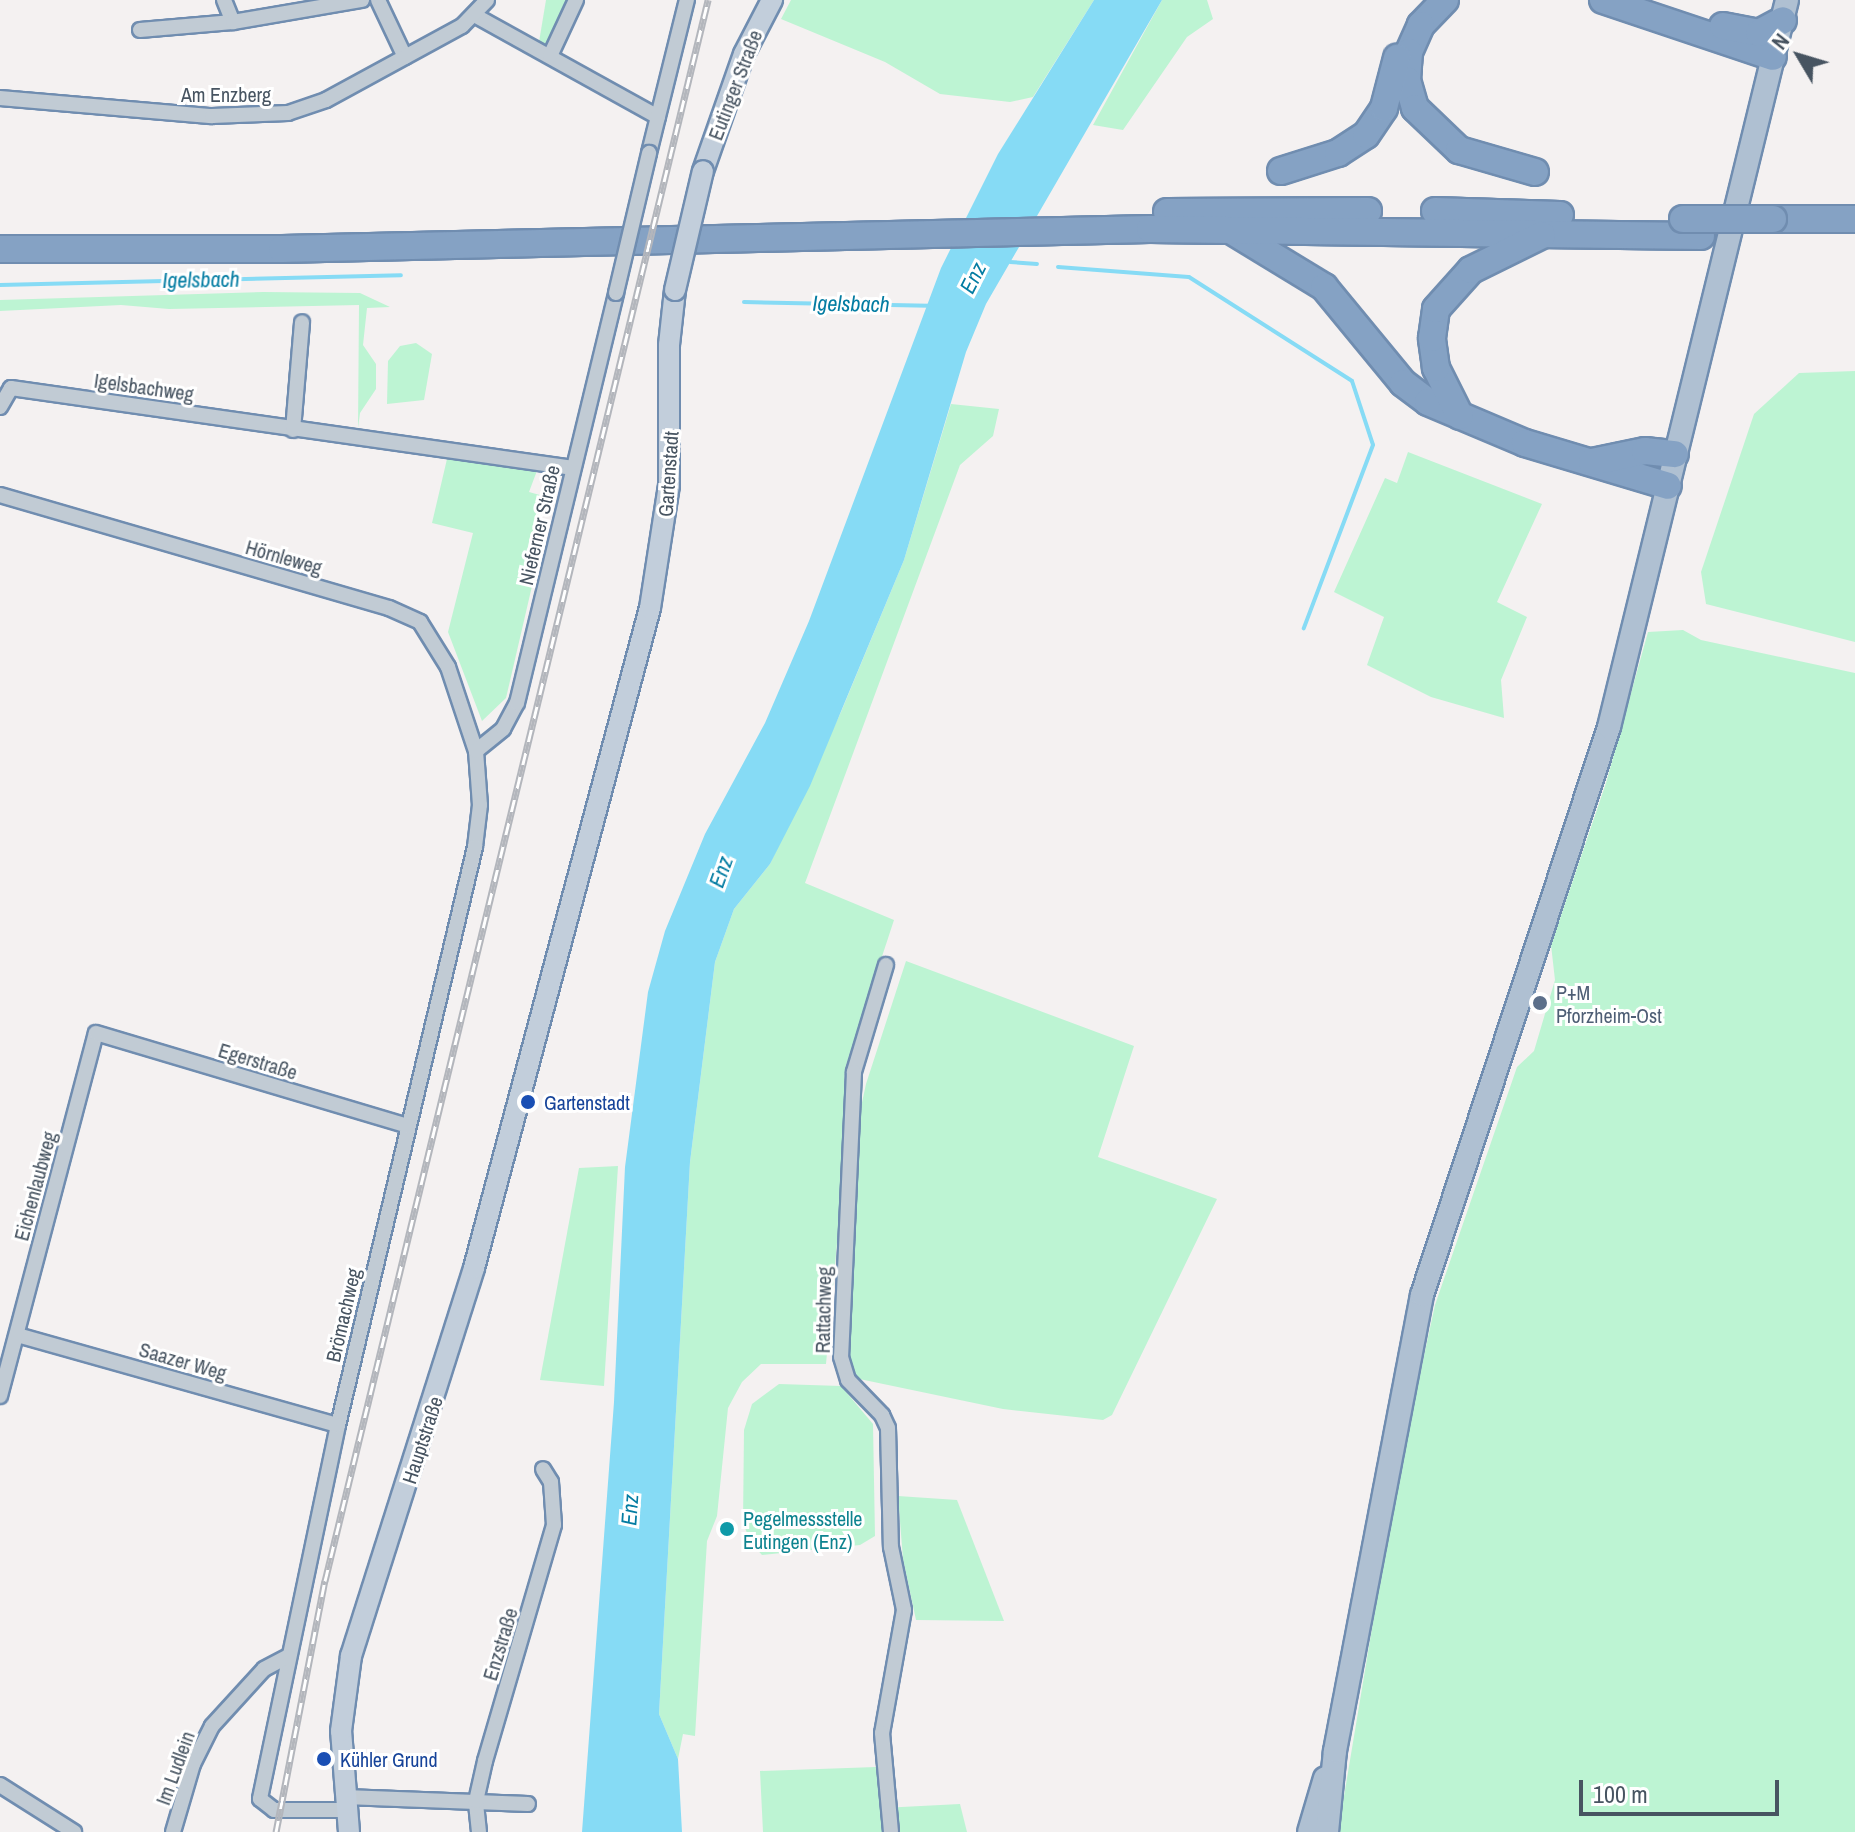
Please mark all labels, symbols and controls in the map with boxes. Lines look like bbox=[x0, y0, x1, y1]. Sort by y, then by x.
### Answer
north arrow bbox=[1759, 16, 1839, 96]
street label: Eutinger Straße bbox=[703, 27, 767, 143]
text: N bbox=[1764, 27, 1796, 56]
street label: Am Enzberg bbox=[181, 82, 271, 106]
water label: Enz bbox=[954, 258, 992, 298]
water label: Igelsbach bbox=[162, 266, 240, 294]
water label: Igelsbach bbox=[812, 290, 890, 318]
street label: Igelsbachweg bbox=[93, 368, 195, 406]
street label: Gartenstadt bbox=[653, 430, 683, 518]
street label: Nieferner Straße bbox=[514, 463, 564, 587]
street label: Hörnleweg bbox=[243, 535, 325, 579]
water label: Enz bbox=[703, 853, 739, 891]
place label: P+M Pforzheim-Ost bbox=[1556, 980, 1662, 1027]
marker: P+M Pforzheim-Ost bbox=[1531, 994, 1549, 1012]
street label: Egerstraße bbox=[216, 1038, 300, 1084]
place label: Gartenstadt bbox=[544, 1090, 630, 1114]
marker: Gartenstadt bbox=[519, 1093, 537, 1111]
street label: Eichenlaubweg bbox=[9, 1129, 61, 1243]
street label: Brömachweg bbox=[321, 1266, 365, 1364]
street label: Rattachweg bbox=[810, 1266, 836, 1354]
street label: Saazer Weg bbox=[136, 1337, 230, 1385]
street label: Hauptstraße bbox=[397, 1393, 447, 1487]
water label: Enz bbox=[616, 1494, 644, 1526]
place label: Pegelmessstelle Eutingen (Enz) bbox=[743, 1506, 862, 1553]
marker: Pegelmessstelle Eutingen (Enz) bbox=[718, 1520, 736, 1538]
street label: Enzstraße bbox=[478, 1605, 522, 1683]
street label: Im Ludlein bbox=[151, 1728, 199, 1808]
place label: Kühler Grund bbox=[340, 1747, 438, 1771]
marker: Kühler Grund bbox=[315, 1750, 333, 1768]
scale bar bbox=[1583, 1764, 1783, 1814]
text: 100 m bbox=[1593, 1778, 1648, 1810]

